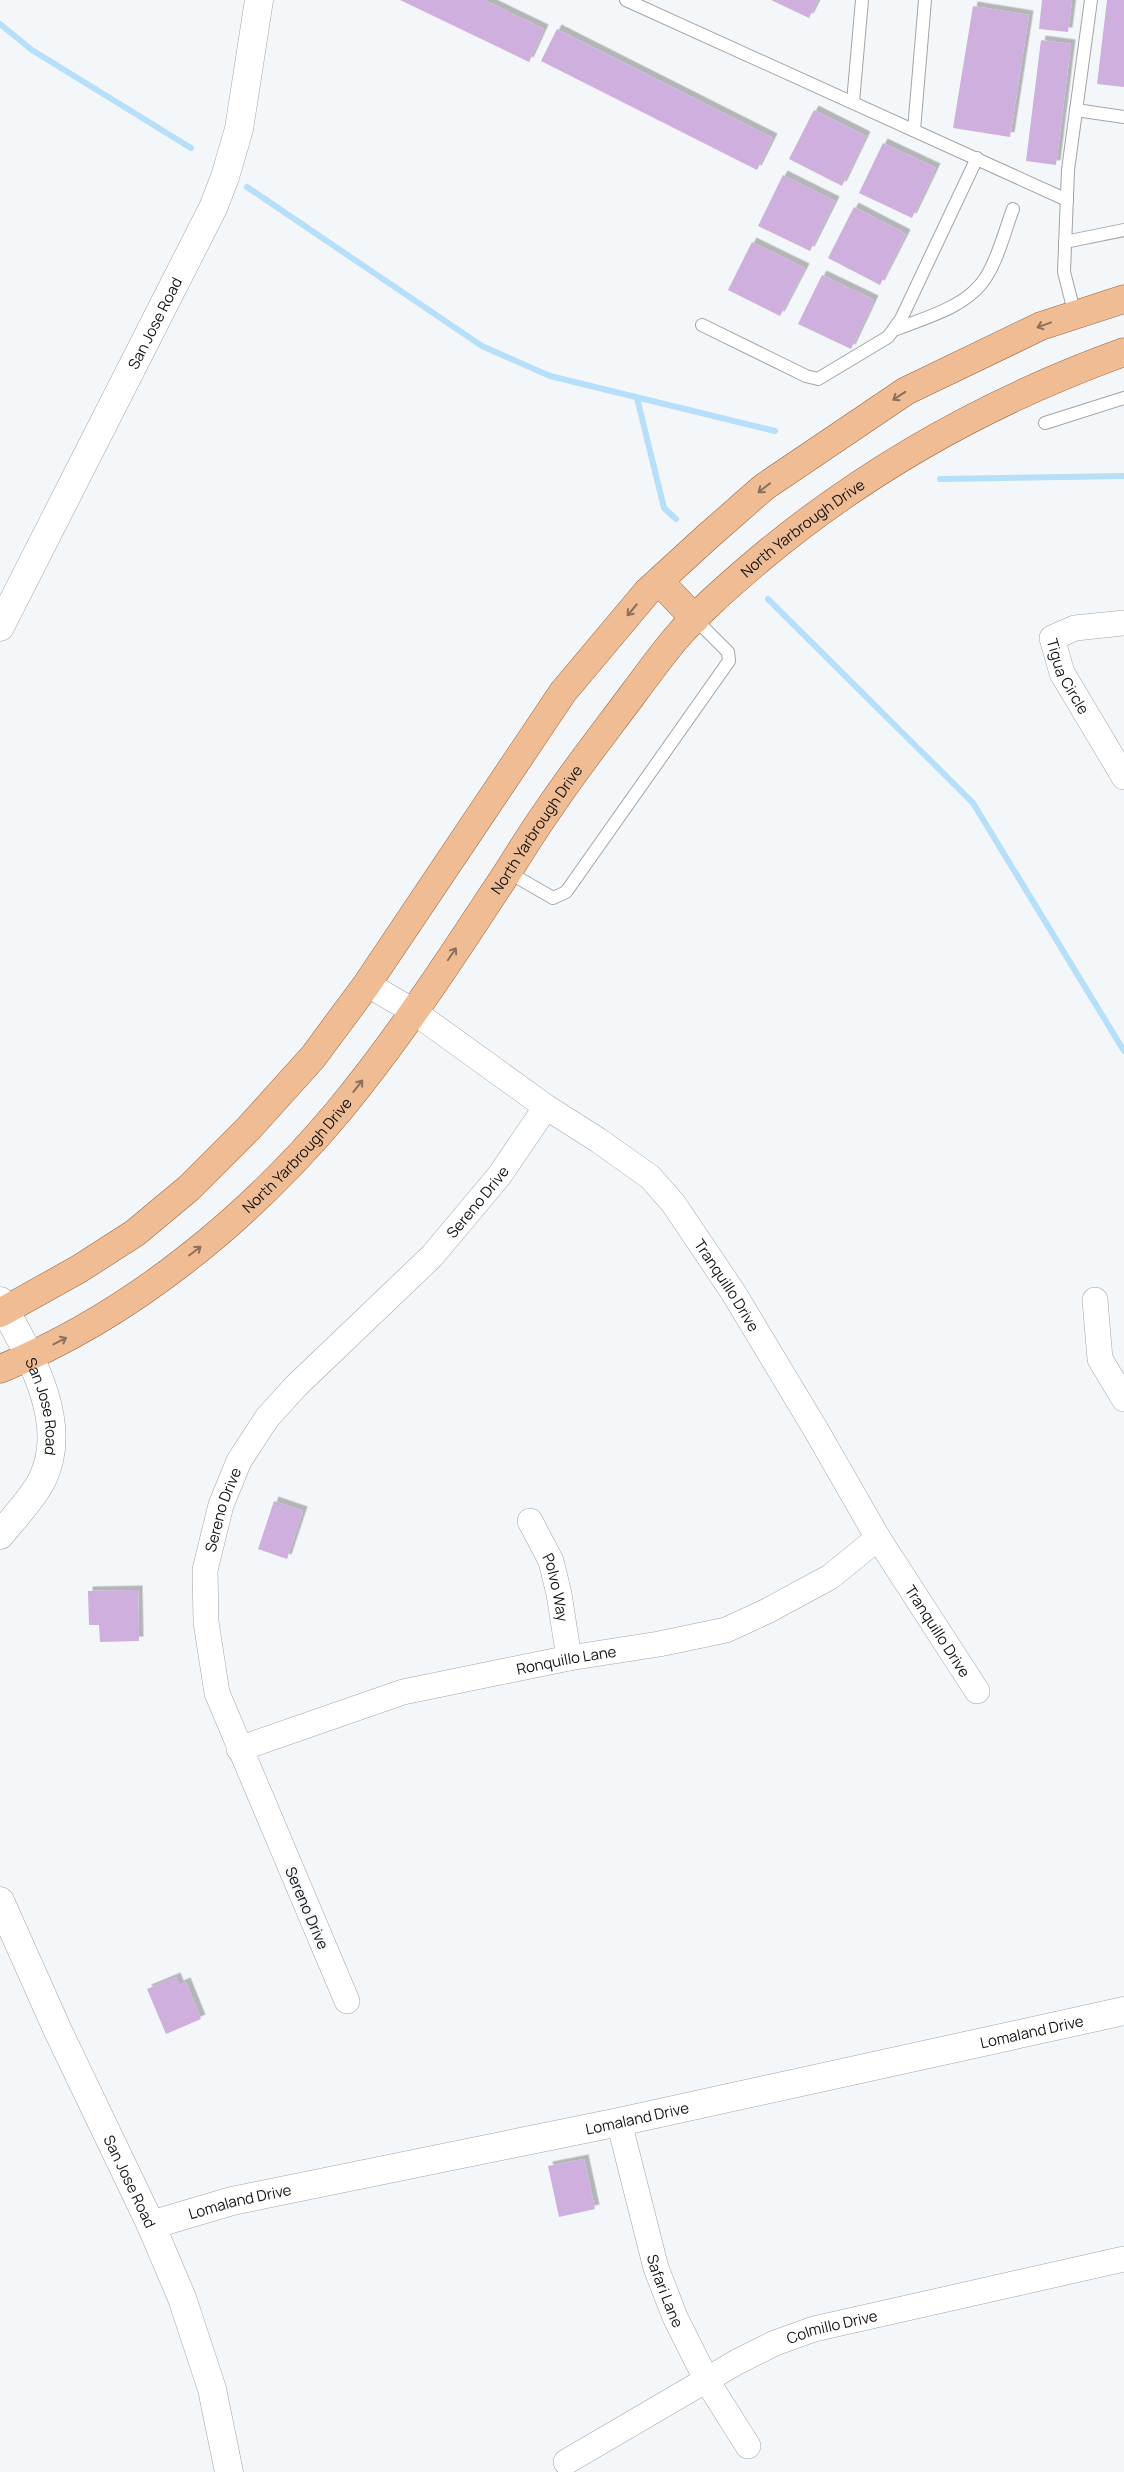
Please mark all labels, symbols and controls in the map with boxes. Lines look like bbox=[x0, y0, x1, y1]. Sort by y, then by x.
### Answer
street label: San Jose Road bbox=[122, 273, 187, 373]
one-way arrow bbox=[1037, 321, 1053, 330]
one-way arrow bbox=[892, 392, 906, 402]
street label: North Yarbrough Drive bbox=[736, 474, 869, 582]
one-way arrow bbox=[757, 483, 771, 493]
one-way arrow bbox=[626, 603, 638, 616]
street label: Tigua Circle bbox=[1042, 636, 1095, 718]
street label: North Yarbrough Drive bbox=[486, 760, 587, 898]
one-way arrow bbox=[447, 947, 457, 961]
one-way arrow bbox=[352, 1080, 363, 1093]
street label: North Yarbrough Drive bbox=[237, 1093, 356, 1217]
street label: Sereno Drive bbox=[441, 1161, 514, 1242]
street label: Tranquillo Drive bbox=[690, 1235, 765, 1335]
one-way arrow bbox=[188, 1246, 202, 1256]
one-way arrow bbox=[52, 1336, 67, 1345]
street label: San Jose Road bbox=[21, 1354, 62, 1457]
street label: Sereno Drive bbox=[199, 1464, 246, 1554]
street label: Polvo Way bbox=[538, 1549, 574, 1623]
street label: Tranquillo Drive bbox=[900, 1581, 976, 1681]
street label: Ronquillo Lane bbox=[514, 1640, 618, 1679]
street label: Sereno Drive bbox=[280, 1864, 334, 1953]
street label: Lomaland Drive bbox=[978, 2010, 1086, 2053]
street label: Lomaland Drive bbox=[583, 2096, 691, 2139]
street label: San Jose Road bbox=[99, 2131, 161, 2231]
street label: Lomaland Drive bbox=[186, 2179, 293, 2224]
street label: Safari Lane bbox=[642, 2252, 689, 2331]
street label: Colmillo Drive bbox=[783, 2304, 880, 2349]

